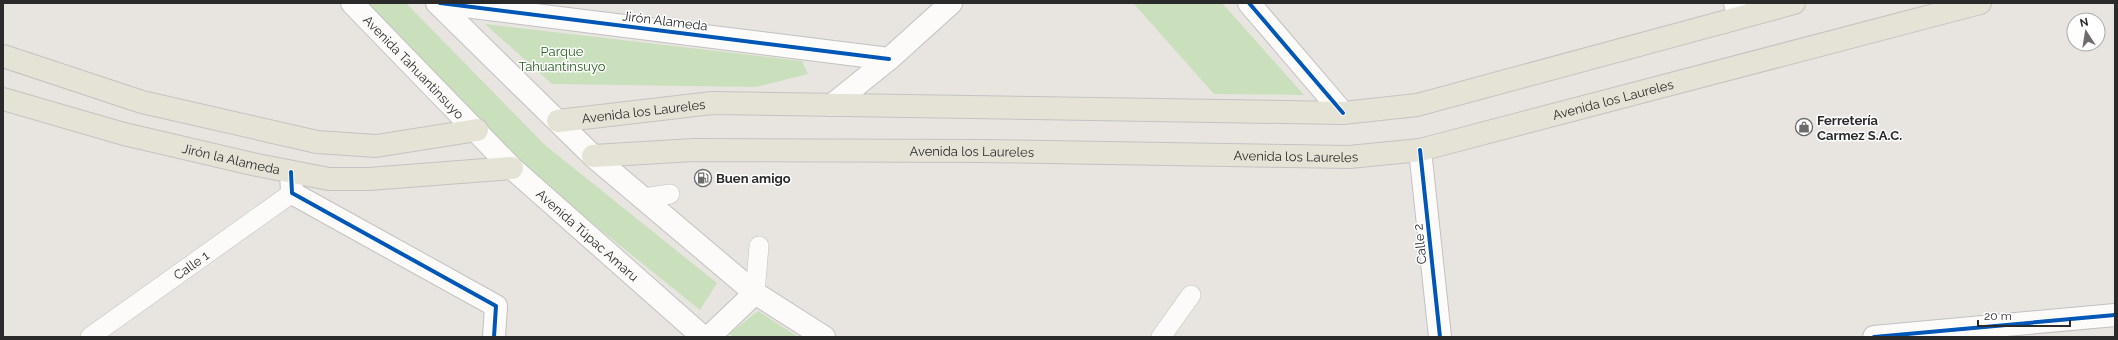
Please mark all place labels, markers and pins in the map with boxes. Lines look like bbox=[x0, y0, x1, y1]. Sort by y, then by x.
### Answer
place label: Ferretería Carmez S.A.C. bbox=[1817, 113, 1902, 143]
shop icon: Ferretería Carmez S.A.C. bbox=[1794, 117, 1814, 137]
fuel station icon: Buen amigo bbox=[693, 168, 713, 188]
place label: Buen amigo bbox=[716, 171, 791, 186]

